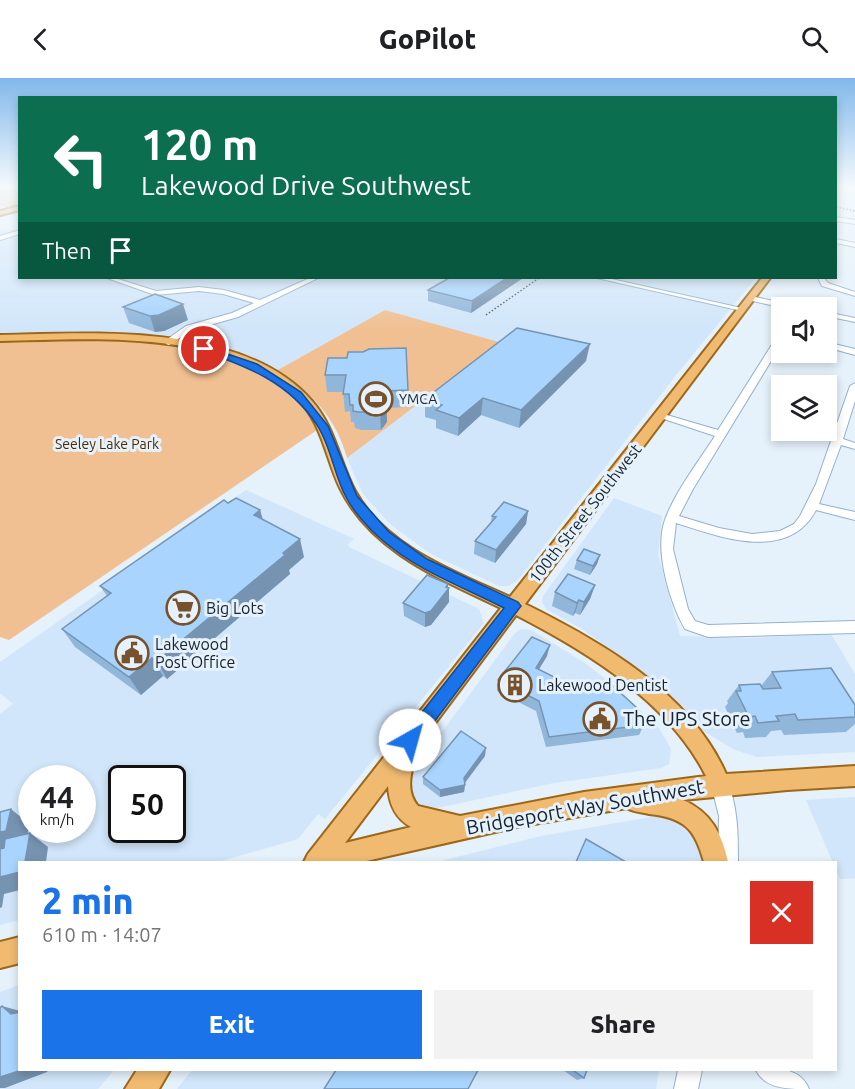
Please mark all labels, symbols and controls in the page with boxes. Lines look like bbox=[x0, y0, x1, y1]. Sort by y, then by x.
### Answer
icon: back bbox=[24, 23, 57, 56]
icon: search bbox=[798, 23, 831, 56]
text: GoPilot bbox=[379, 24, 476, 54]
icon: left bbox=[42, 120, 120, 198]
text: 120 m bbox=[141, 121, 258, 168]
text: Lakewood Drive Southwest bbox=[141, 170, 471, 200]
icon: arrive bbox=[104, 234, 137, 267]
text: Then bbox=[42, 238, 92, 263]
map controls bbox=[771, 297, 837, 441]
button: sound bbox=[771, 297, 837, 363]
pin bbox=[178, 323, 229, 374]
icon: arrive bbox=[187, 332, 220, 365]
button: layers bbox=[771, 375, 837, 441]
sports icon: YMCA bbox=[358, 381, 394, 417]
place label: YMCA bbox=[399, 391, 437, 407]
park label: Seeley Lake Park bbox=[55, 436, 159, 452]
street label: 100th Street Southwest bbox=[525, 439, 645, 586]
supermarket icon: Big Lots bbox=[165, 590, 201, 626]
place label: Big Lots bbox=[206, 599, 264, 617]
public building icon: Lakewood Post Office bbox=[114, 635, 150, 671]
place label: Lakewood Post Office bbox=[155, 635, 235, 671]
building icon: Lakewood Dentist bbox=[497, 667, 533, 703]
place label: Lakewood Dentist bbox=[538, 676, 669, 694]
public building icon: The UPS Store bbox=[582, 701, 618, 737]
place label: The UPS Store bbox=[623, 707, 750, 730]
position arrow bbox=[378, 708, 442, 772]
speed limit sign: 50 bbox=[108, 765, 186, 843]
street label: Bridgeport Way Southwest bbox=[464, 774, 706, 839]
text: 44 bbox=[40, 780, 74, 814]
text: km/h bbox=[40, 811, 74, 828]
text: 2 min bbox=[42, 880, 134, 921]
button: close bbox=[750, 881, 813, 944]
text: 610 m · 14:07 bbox=[42, 923, 162, 946]
button: Exit bbox=[42, 990, 422, 1059]
button: Share bbox=[434, 990, 813, 1059]

